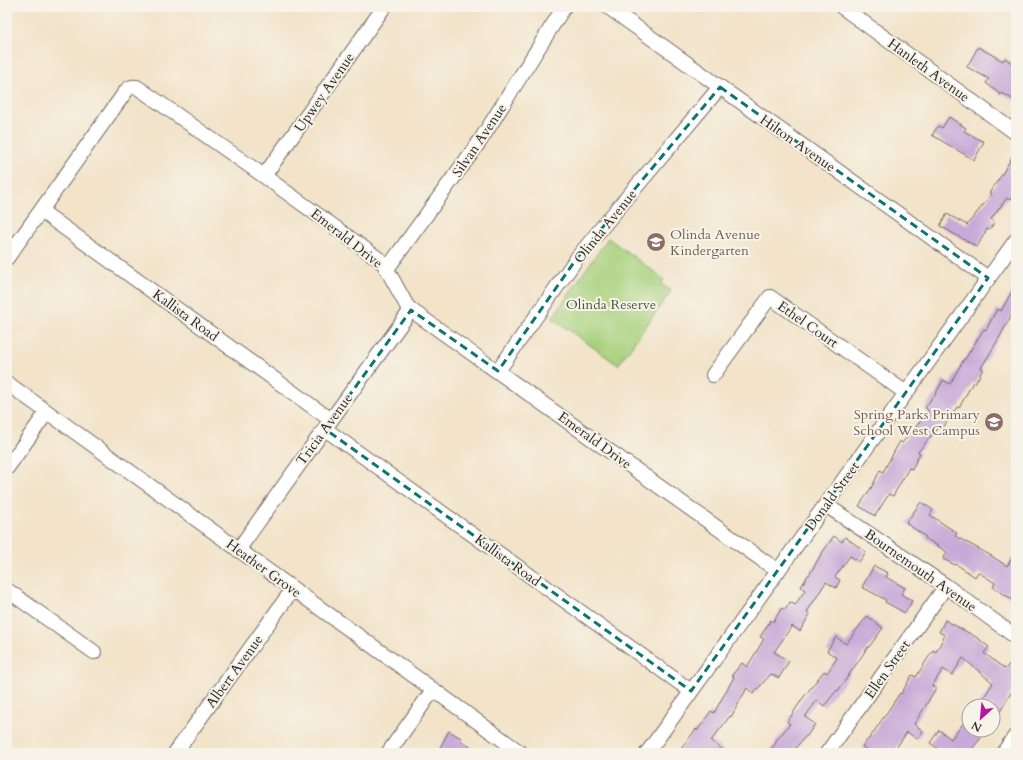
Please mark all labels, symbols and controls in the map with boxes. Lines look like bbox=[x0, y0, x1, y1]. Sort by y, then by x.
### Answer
street label: Hanleth Avenue bbox=[884, 34, 973, 107]
street label: Upwey Avenue bbox=[290, 49, 359, 136]
street label: Silvan Avenue bbox=[448, 100, 511, 181]
street label: Hilton Avenue bbox=[756, 110, 839, 177]
street label: Olinda Avenue bbox=[570, 185, 641, 267]
street label: Emerald Drive bbox=[307, 204, 387, 273]
place label: Olinda Avenue Kindergarten bbox=[670, 225, 760, 260]
school or university icon: Olinda Avenue Kindergarten bbox=[645, 231, 667, 253]
street label: Kallista Road bbox=[149, 285, 223, 346]
park label: Olinda Reserve bbox=[566, 295, 656, 314]
street label: Ethel Court bbox=[774, 297, 842, 353]
street label: Tricia Avenue bbox=[292, 389, 357, 469]
place label: Spring Parks Primary School West Campus bbox=[853, 405, 981, 440]
street label: Emerald Drive bbox=[554, 407, 635, 474]
school or university icon: Spring Parks Primary School West Campus bbox=[983, 411, 1005, 433]
street label: Donald Street bbox=[801, 457, 864, 535]
street label: Bournemouth Avenue bbox=[861, 525, 980, 616]
street label: Kallista Road bbox=[471, 530, 545, 591]
street label: Heather Grove bbox=[222, 535, 305, 602]
street label: Albert Avenue bbox=[201, 631, 267, 712]
street label: Ellen Street bbox=[860, 636, 915, 702]
north arrow bbox=[961, 698, 1001, 738]
text: N bbox=[969, 717, 984, 735]

